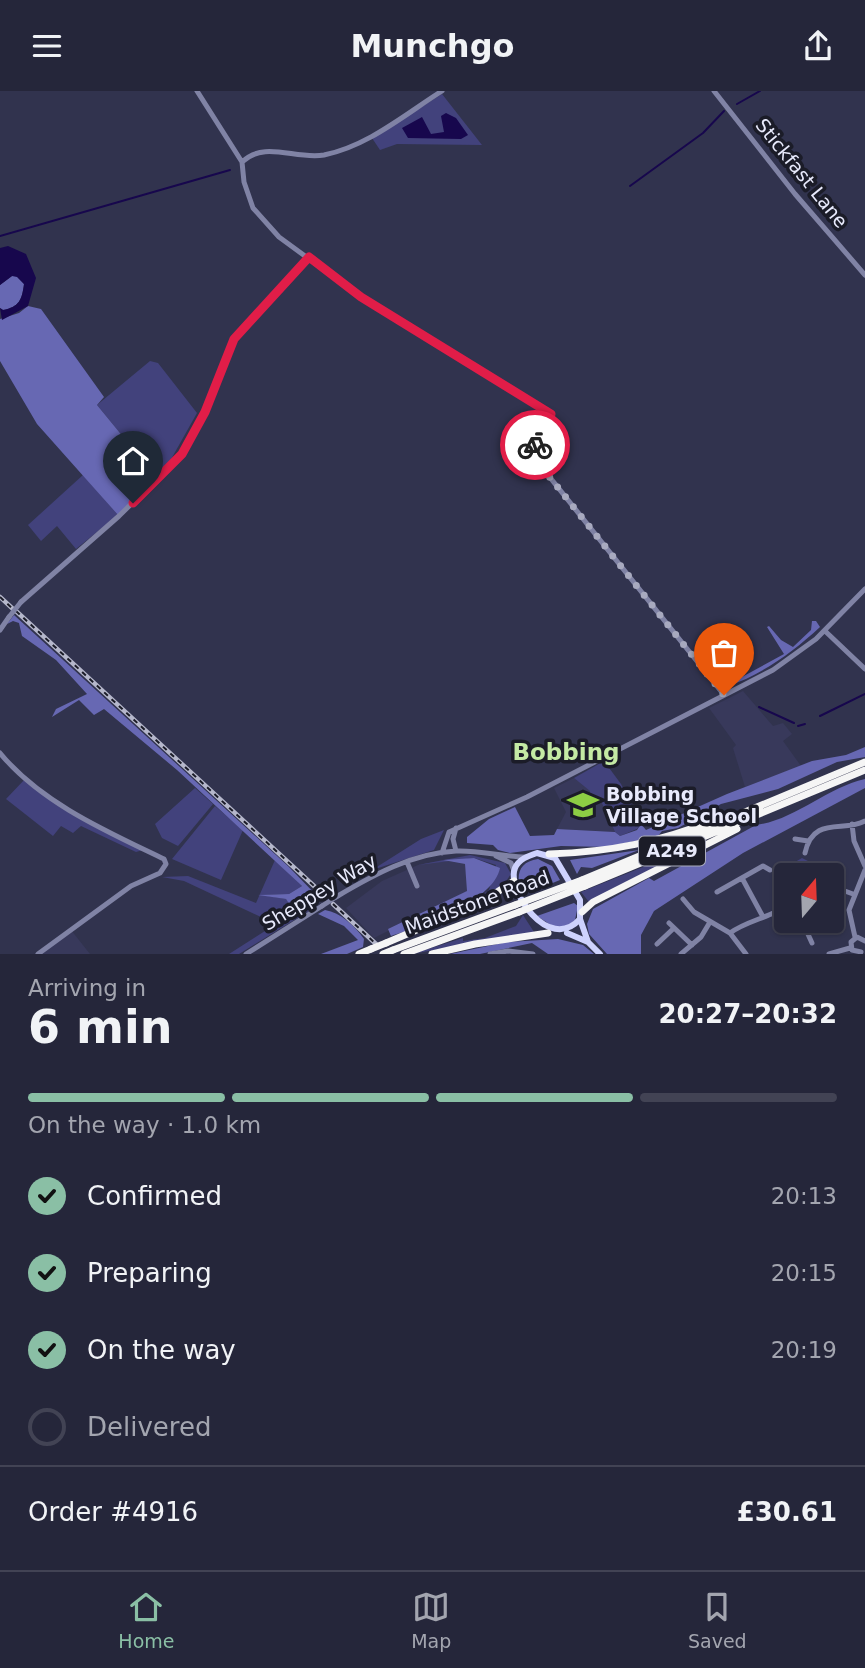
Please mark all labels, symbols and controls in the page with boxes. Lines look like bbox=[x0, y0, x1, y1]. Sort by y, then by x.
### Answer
icon: menu bbox=[28, 27, 66, 65]
text: Munchgo bbox=[350, 27, 515, 65]
icon: share bbox=[799, 27, 837, 65]
street label: Stickfast Lane bbox=[751, 114, 853, 232]
courier bbox=[500, 410, 570, 480]
icon: bike bbox=[516, 426, 554, 464]
pin bbox=[103, 431, 163, 503]
icon: home bbox=[114, 442, 152, 480]
pin bbox=[694, 623, 754, 695]
icon: bag bbox=[705, 634, 743, 672]
district label: Bobbing bbox=[513, 739, 619, 765]
place label: Bobbing Village School bbox=[606, 783, 757, 827]
school or university icon: Bobbing Village School bbox=[566, 788, 600, 822]
road number: A249 bbox=[639, 837, 705, 865]
street label: Sheppey Way bbox=[258, 849, 380, 935]
north arrow bbox=[774, 863, 844, 933]
map controls bbox=[774, 863, 844, 933]
street label: Maidstone Road bbox=[402, 866, 552, 938]
text: Arriving in bbox=[28, 975, 146, 1001]
text: 20:27–20:32 bbox=[658, 999, 837, 1029]
text: 6 min bbox=[28, 1000, 172, 1054]
text: On the way · 1.0 km bbox=[28, 1112, 261, 1138]
icon: check bbox=[28, 1177, 66, 1215]
text: Confirmed bbox=[87, 1181, 222, 1211]
text: 20:13 bbox=[771, 1183, 837, 1209]
icon: check bbox=[28, 1254, 66, 1292]
text: Preparing bbox=[87, 1258, 212, 1288]
text: 20:15 bbox=[771, 1260, 837, 1286]
icon: check bbox=[28, 1331, 66, 1369]
text: On the way bbox=[87, 1335, 236, 1365]
text: 20:19 bbox=[771, 1337, 837, 1363]
text: Delivered bbox=[87, 1412, 211, 1442]
text: Order #4916 bbox=[28, 1497, 198, 1527]
text: £30.61 bbox=[737, 1497, 837, 1527]
tab: Home bbox=[118, 1588, 174, 1652]
tab: Map bbox=[411, 1588, 451, 1652]
tab: Saved bbox=[688, 1588, 747, 1652]

